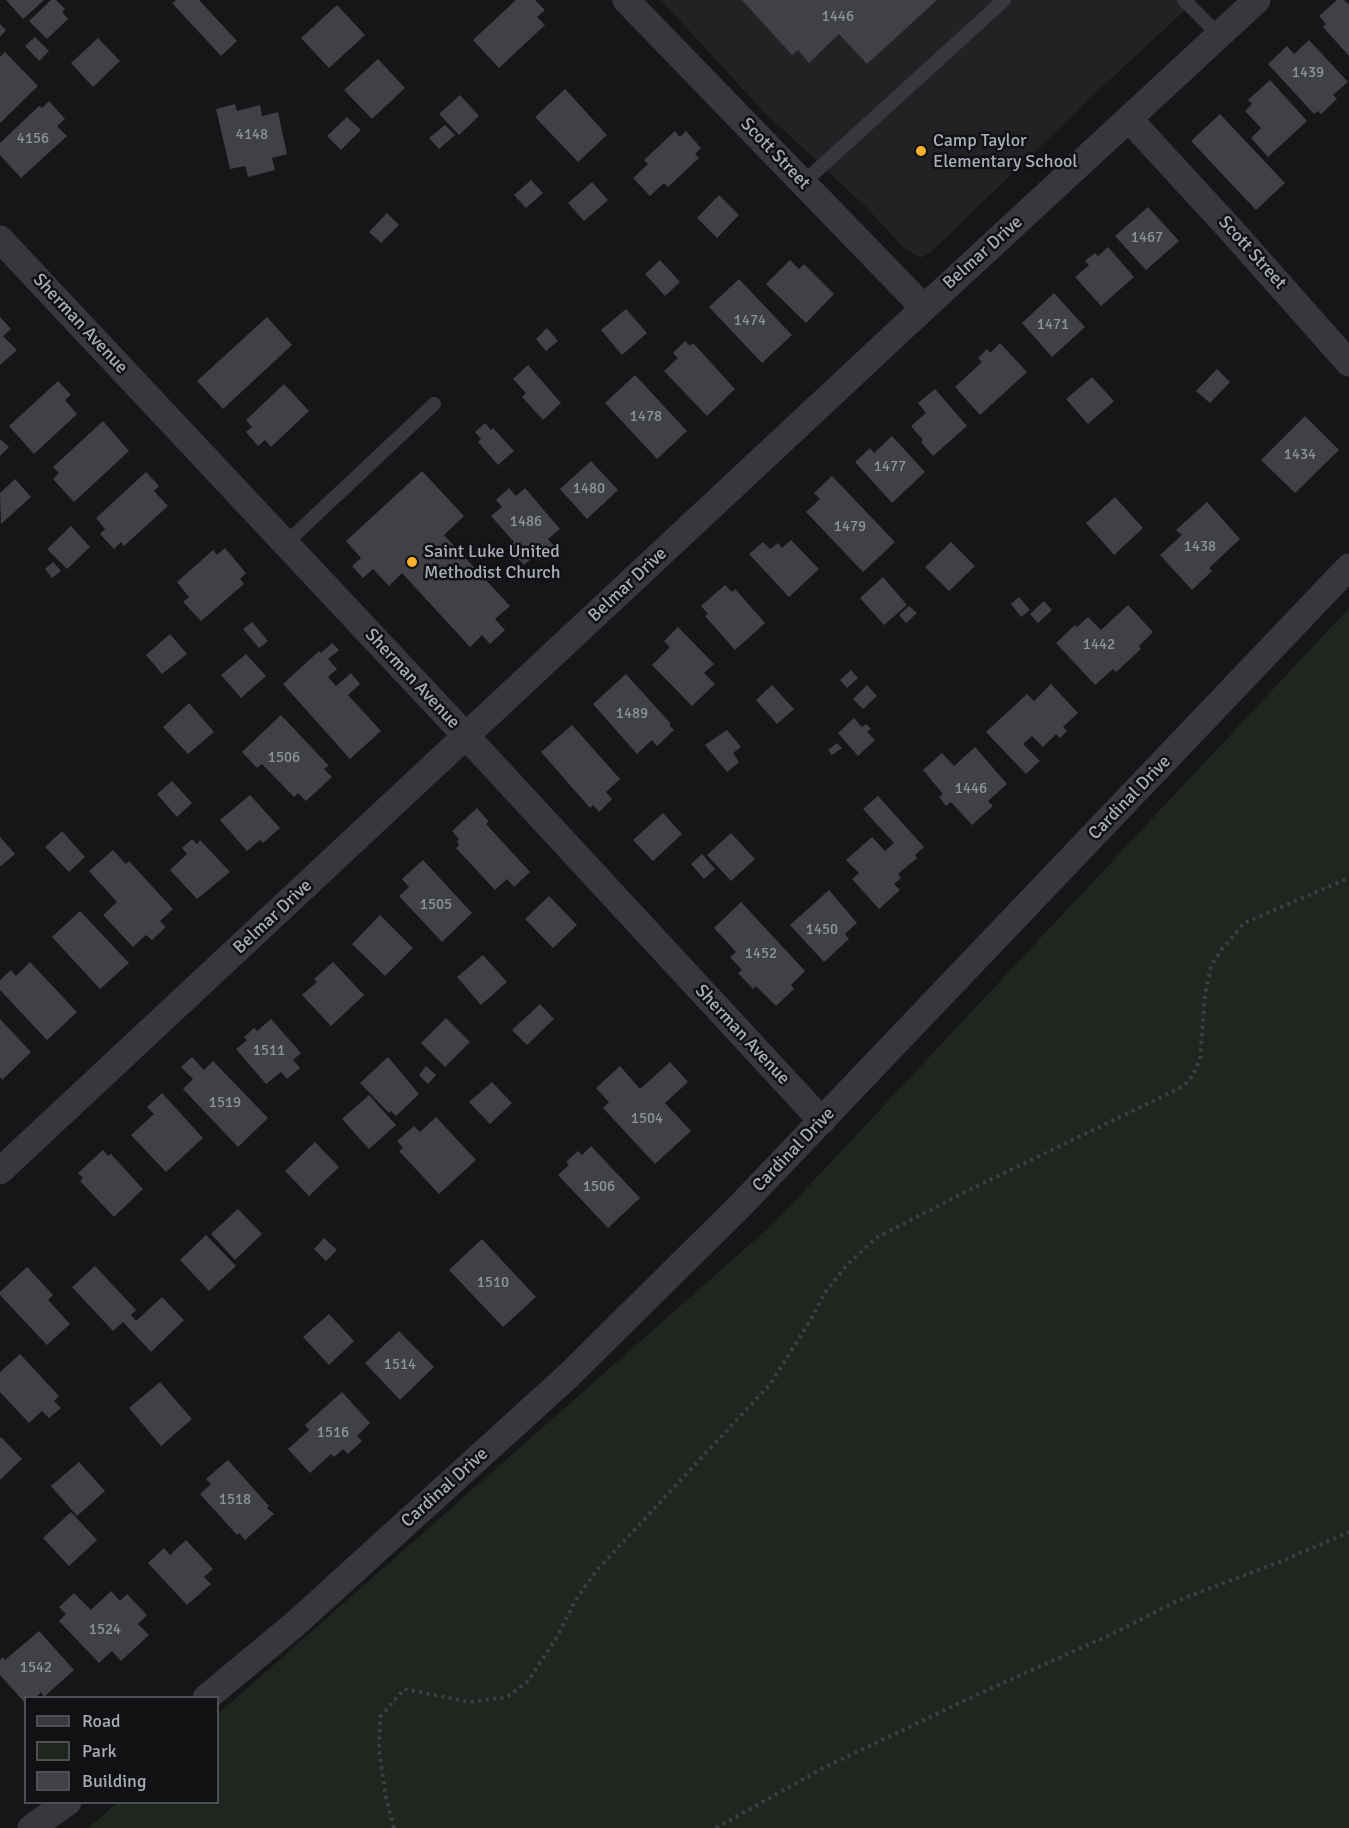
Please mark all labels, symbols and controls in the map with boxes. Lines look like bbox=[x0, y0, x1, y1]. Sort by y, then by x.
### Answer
house number: 1446 bbox=[822, 8, 854, 26]
house number: 1439 bbox=[1292, 64, 1324, 82]
street label: Scott Street bbox=[736, 114, 814, 194]
house number: 4148 bbox=[236, 126, 268, 144]
house number: 4156 bbox=[17, 130, 49, 148]
place label: Camp Taylor Elementary School bbox=[933, 130, 1078, 172]
marker: Camp Taylor Elementary School bbox=[914, 144, 928, 158]
street label: Belmar Drive bbox=[939, 212, 1027, 294]
street label: Scott Street bbox=[1214, 212, 1290, 294]
house number: 1467 bbox=[1131, 229, 1163, 247]
street label: Sherman Avenue bbox=[28, 269, 132, 379]
house number: 1474 bbox=[734, 312, 766, 330]
house number: 1471 bbox=[1037, 316, 1069, 334]
house number: 1478 bbox=[630, 408, 662, 426]
house number: 1434 bbox=[1284, 446, 1316, 464]
house number: 1477 bbox=[874, 458, 906, 476]
house number: 1480 bbox=[573, 480, 605, 498]
house number: 1486 bbox=[510, 513, 542, 531]
house number: 1479 bbox=[834, 518, 866, 536]
house number: 1438 bbox=[1184, 538, 1216, 556]
place label: Saint Luke United Methodist Church bbox=[424, 541, 561, 584]
street label: Belmar Drive bbox=[584, 543, 672, 627]
marker: Saint Luke United Methodist Church bbox=[405, 555, 419, 569]
street label: Sherman Avenue bbox=[360, 624, 464, 734]
house number: 1442 bbox=[1083, 636, 1115, 654]
house number: 1489 bbox=[616, 705, 648, 723]
house number: 1506 bbox=[268, 749, 300, 767]
street label: Cardinal Drive bbox=[1084, 751, 1176, 845]
house number: 1446 bbox=[955, 780, 987, 798]
street label: Belmar Drive bbox=[229, 875, 317, 959]
house number: 1505 bbox=[420, 896, 452, 914]
house number: 1450 bbox=[806, 921, 838, 939]
house number: 1452 bbox=[745, 945, 777, 963]
street label: Sherman Avenue bbox=[690, 980, 794, 1090]
house number: 1511 bbox=[253, 1042, 285, 1060]
house number: 1519 bbox=[209, 1094, 241, 1112]
street label: Cardinal Drive bbox=[748, 1103, 840, 1197]
house number: 1504 bbox=[631, 1110, 663, 1128]
house number: 1506 bbox=[583, 1178, 615, 1196]
house number: 1510 bbox=[477, 1274, 509, 1292]
house number: 1514 bbox=[384, 1356, 416, 1374]
house number: 1516 bbox=[317, 1424, 349, 1442]
street label: Cardinal Drive bbox=[397, 1443, 493, 1533]
house number: 1518 bbox=[219, 1491, 251, 1509]
house number: 1524 bbox=[89, 1621, 121, 1639]
house number: 1542 bbox=[20, 1659, 52, 1677]
legend bbox=[24, 1696, 219, 1804]
text: Road bbox=[82, 1710, 121, 1732]
text: Park bbox=[82, 1740, 117, 1762]
text: Building bbox=[82, 1770, 146, 1792]

